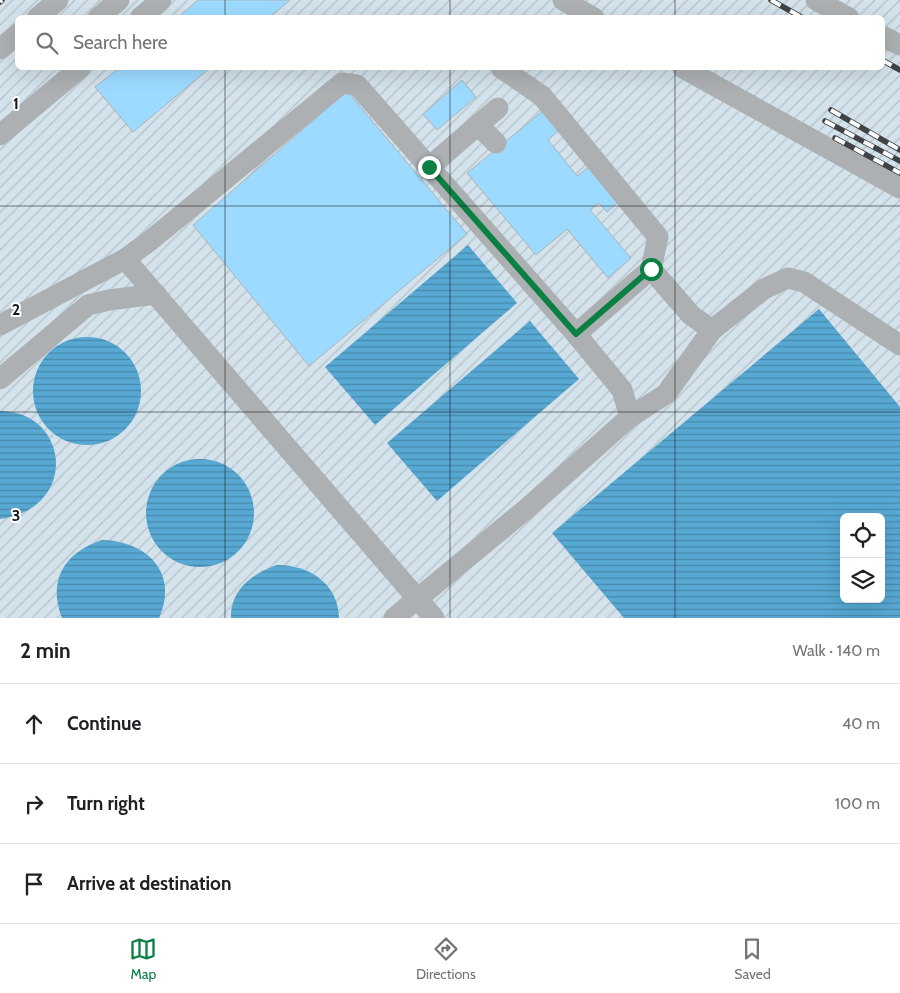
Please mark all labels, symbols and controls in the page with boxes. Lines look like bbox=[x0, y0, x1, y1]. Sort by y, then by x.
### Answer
search box bbox=[15, 15, 885, 70]
icon: search bbox=[33, 29, 61, 57]
text: Search here bbox=[73, 31, 167, 54]
text: 1 bbox=[13, 94, 19, 113]
route end bbox=[418, 156, 441, 179]
route start bbox=[640, 258, 663, 281]
text: 2 bbox=[12, 300, 20, 319]
text: 3 bbox=[12, 506, 20, 525]
map controls bbox=[840, 513, 885, 603]
button: locate bbox=[840, 513, 885, 558]
button: layers bbox=[840, 558, 885, 603]
text: 2 min bbox=[20, 638, 71, 663]
text: Walk · 140 m bbox=[793, 641, 880, 660]
icon: ahead bbox=[20, 710, 48, 738]
text: Continue bbox=[67, 712, 141, 735]
text: 40 m bbox=[842, 714, 880, 733]
icon: right bbox=[20, 790, 48, 818]
text: Turn right bbox=[67, 792, 145, 815]
text: 100 m bbox=[835, 794, 880, 813]
icon: arrive bbox=[20, 870, 48, 898]
text: Arrive at destination bbox=[67, 872, 231, 895]
tab: Map bbox=[129, 935, 157, 983]
tab: Directions bbox=[416, 935, 476, 983]
tab: Saved bbox=[734, 935, 771, 983]

